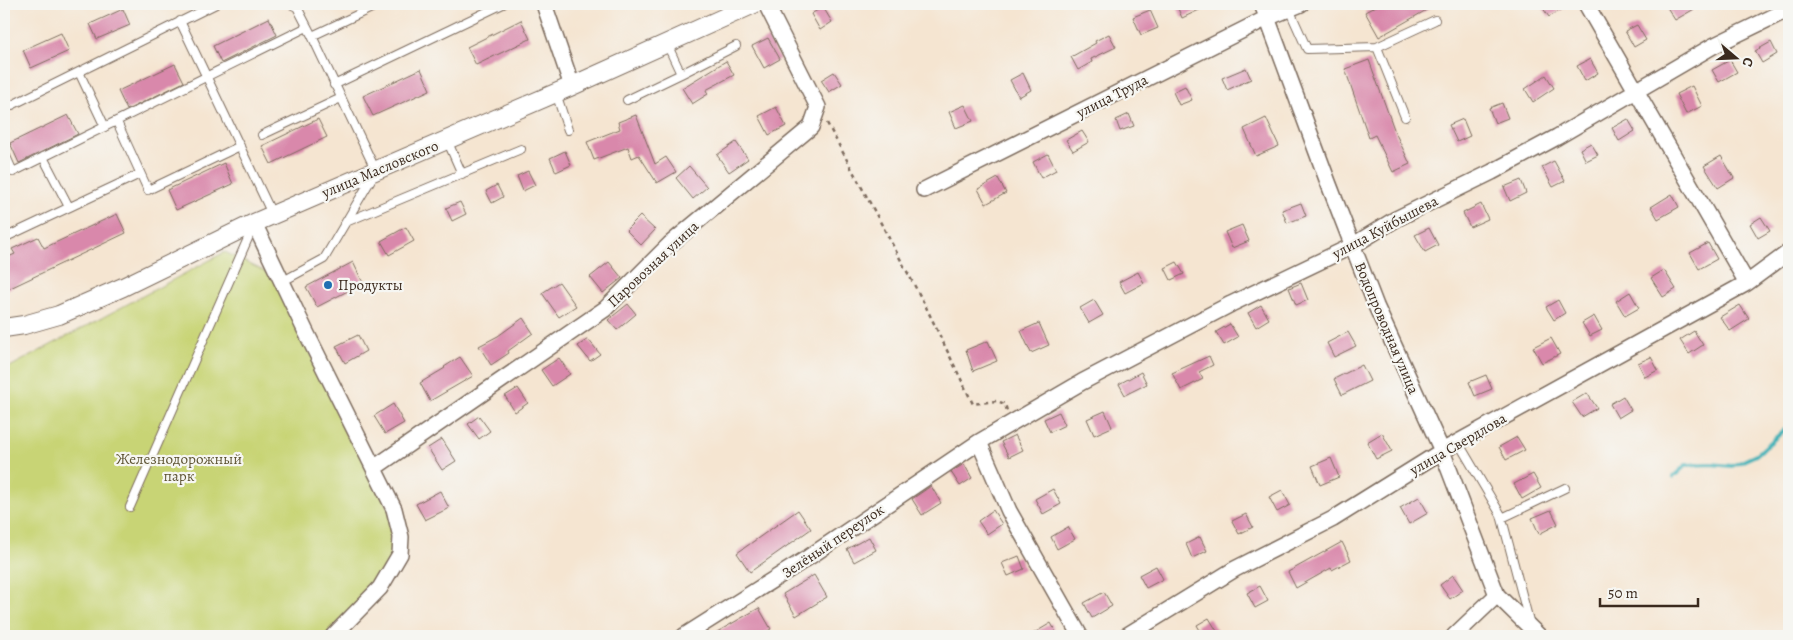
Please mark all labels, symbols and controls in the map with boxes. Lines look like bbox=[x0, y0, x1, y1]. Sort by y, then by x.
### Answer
north arrow bbox=[1710, 32, 1760, 82]
text: С bbox=[1737, 55, 1758, 70]
street label: улица Труда bbox=[1072, 69, 1151, 123]
street label: улица Масловского bbox=[318, 135, 441, 203]
street label: улица Куйбышева bbox=[1328, 191, 1441, 264]
street label: Паровозная улица bbox=[603, 216, 703, 312]
street label: Водопроводная улица bbox=[1350, 259, 1424, 397]
place label: Продукты bbox=[338, 275, 403, 295]
marker: Продукты bbox=[322, 279, 334, 291]
street label: улица Свердлова bbox=[1405, 408, 1510, 480]
park label: Железнодорожный парк bbox=[116, 449, 242, 486]
street label: Зелёный переулок bbox=[778, 499, 888, 583]
scale bar bbox=[1600, 575, 1698, 607]
text: 50 m bbox=[1608, 583, 1638, 603]

